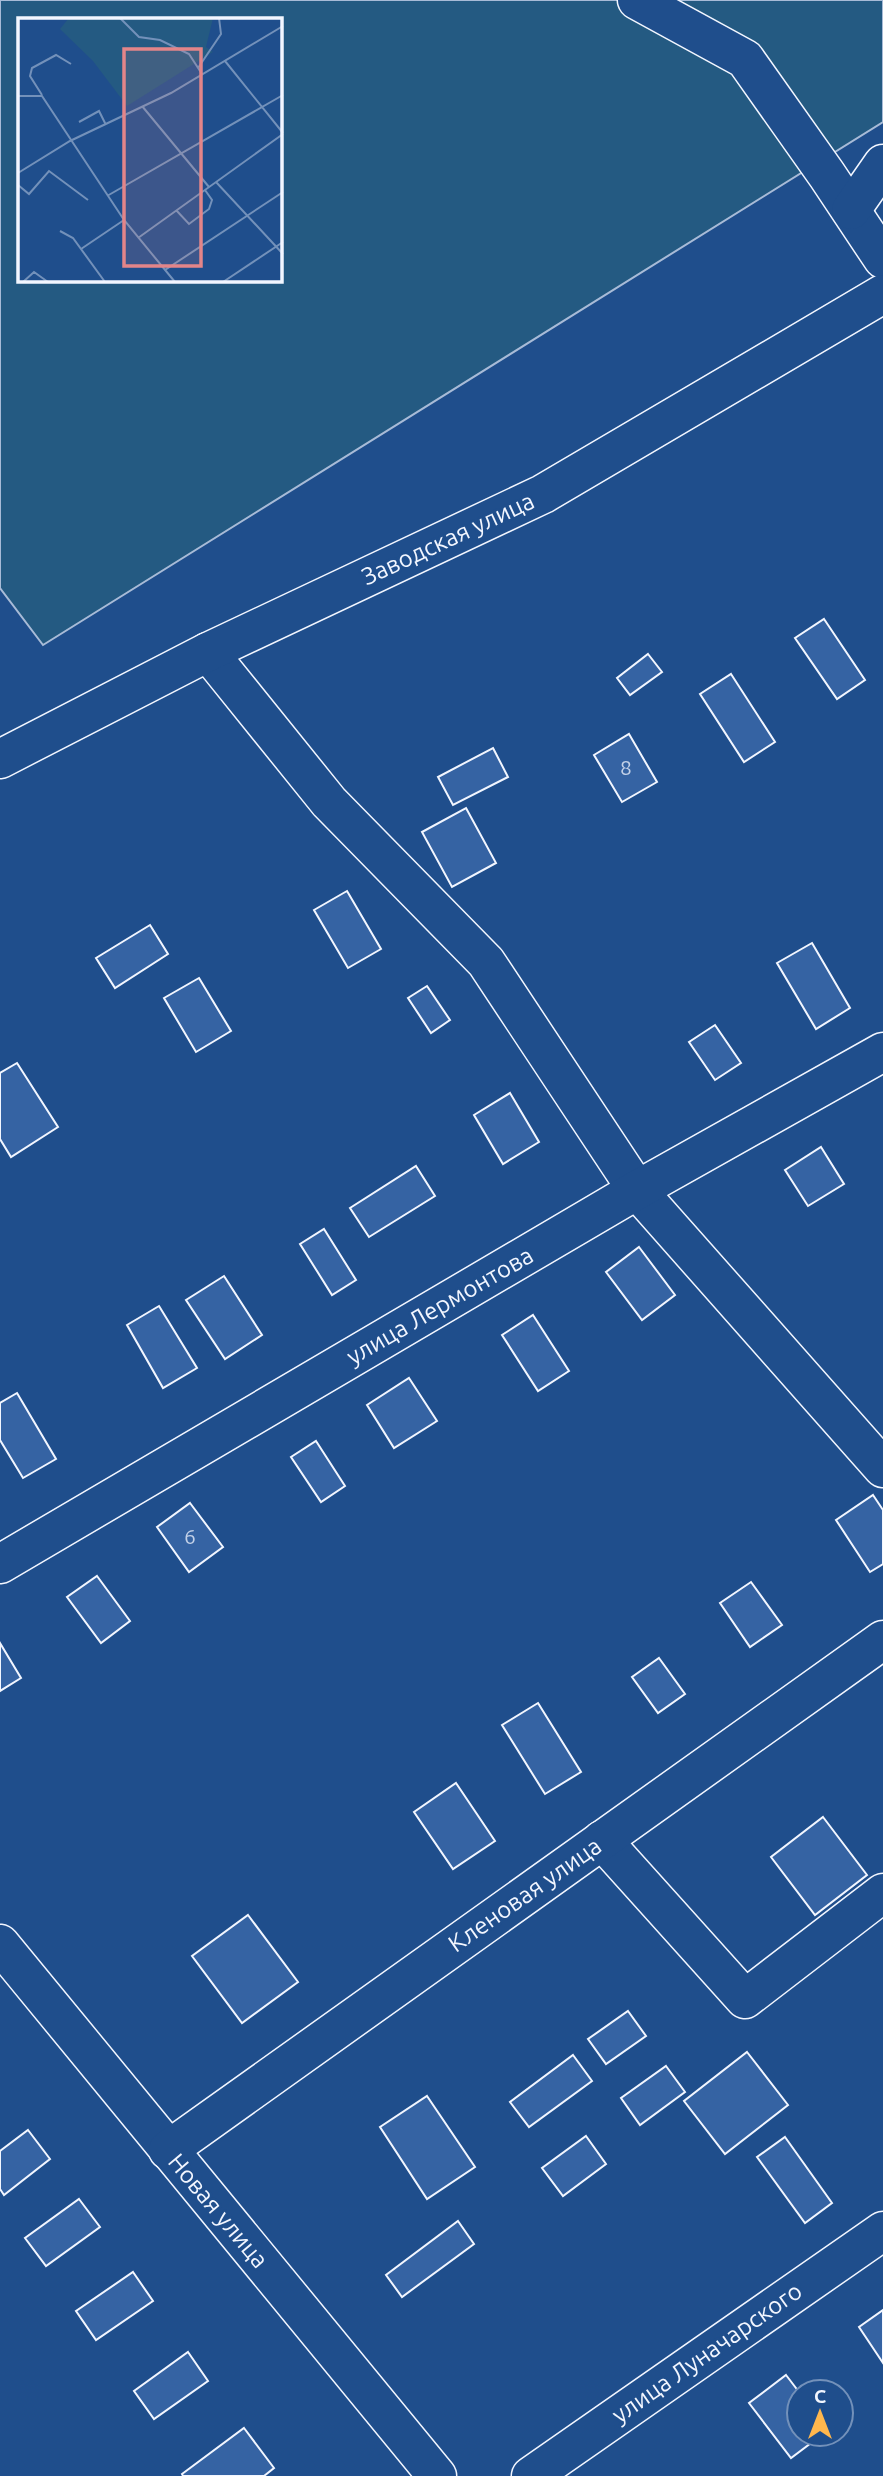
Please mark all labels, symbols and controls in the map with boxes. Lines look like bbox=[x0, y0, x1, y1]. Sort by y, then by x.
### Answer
inset map bbox=[18, 18, 282, 282]
street label: Заводская улица bbox=[357, 487, 538, 590]
house number: 8 bbox=[620, 755, 632, 779]
street label: улица Лермонтова bbox=[342, 1241, 538, 1370]
house number: 6 bbox=[184, 1524, 196, 1548]
street label: Кленовая улица bbox=[443, 1832, 606, 1957]
street label: Новая улица bbox=[163, 2148, 274, 2273]
street label: улица Луначарского bbox=[607, 2277, 807, 2428]
north arrow bbox=[785, 2378, 855, 2448]
text: С bbox=[814, 2385, 826, 2407]

